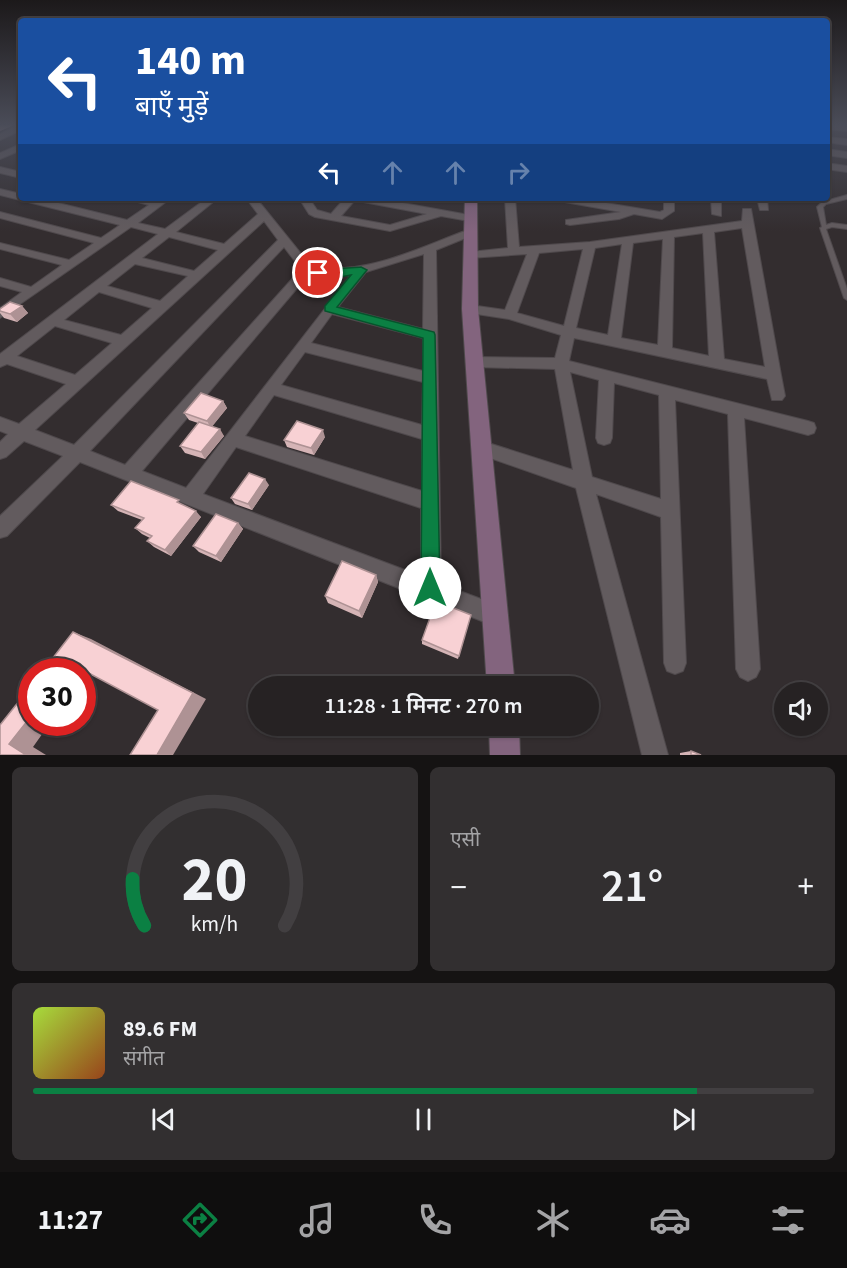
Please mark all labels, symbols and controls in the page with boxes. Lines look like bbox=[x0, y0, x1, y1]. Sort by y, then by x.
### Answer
text: 140 m bbox=[135, 31, 246, 91]
icon: left bbox=[36, 42, 114, 120]
text: बाएँ मुड़ें bbox=[135, 87, 208, 126]
icon: left bbox=[313, 156, 346, 189]
icon: ahead bbox=[376, 156, 409, 189]
icon: ahead bbox=[439, 156, 472, 189]
icon: right bbox=[502, 156, 535, 189]
pin bbox=[292, 247, 343, 298]
icon: arrive bbox=[301, 256, 334, 289]
position arrow bbox=[398, 556, 462, 620]
speed limit sign: 30 bbox=[18, 658, 96, 736]
map controls bbox=[774, 682, 828, 736]
button: sound bbox=[774, 682, 828, 736]
text: 11:28 · 1 मिनट · 270 m bbox=[324, 690, 523, 722]
text: एसी bbox=[451, 826, 480, 854]
text: 20 bbox=[182, 836, 248, 925]
text: 21° bbox=[601, 855, 663, 919]
text: − bbox=[451, 864, 467, 911]
text: + bbox=[798, 864, 814, 911]
text: km/h bbox=[191, 909, 239, 940]
text: 89.6 FM bbox=[123, 1013, 197, 1045]
text: संगीत bbox=[123, 1045, 164, 1073]
icon: previous bbox=[147, 1103, 180, 1136]
icon: pause bbox=[407, 1103, 440, 1136]
icon: next bbox=[667, 1103, 700, 1136]
icon: directions bbox=[179, 1199, 221, 1241]
icon: music bbox=[296, 1199, 338, 1241]
icon: phone bbox=[414, 1199, 456, 1241]
icon: climate bbox=[532, 1199, 574, 1241]
icon: car bbox=[649, 1199, 691, 1241]
icon: filters bbox=[767, 1199, 809, 1241]
text: 11:27 bbox=[38, 1201, 103, 1240]

